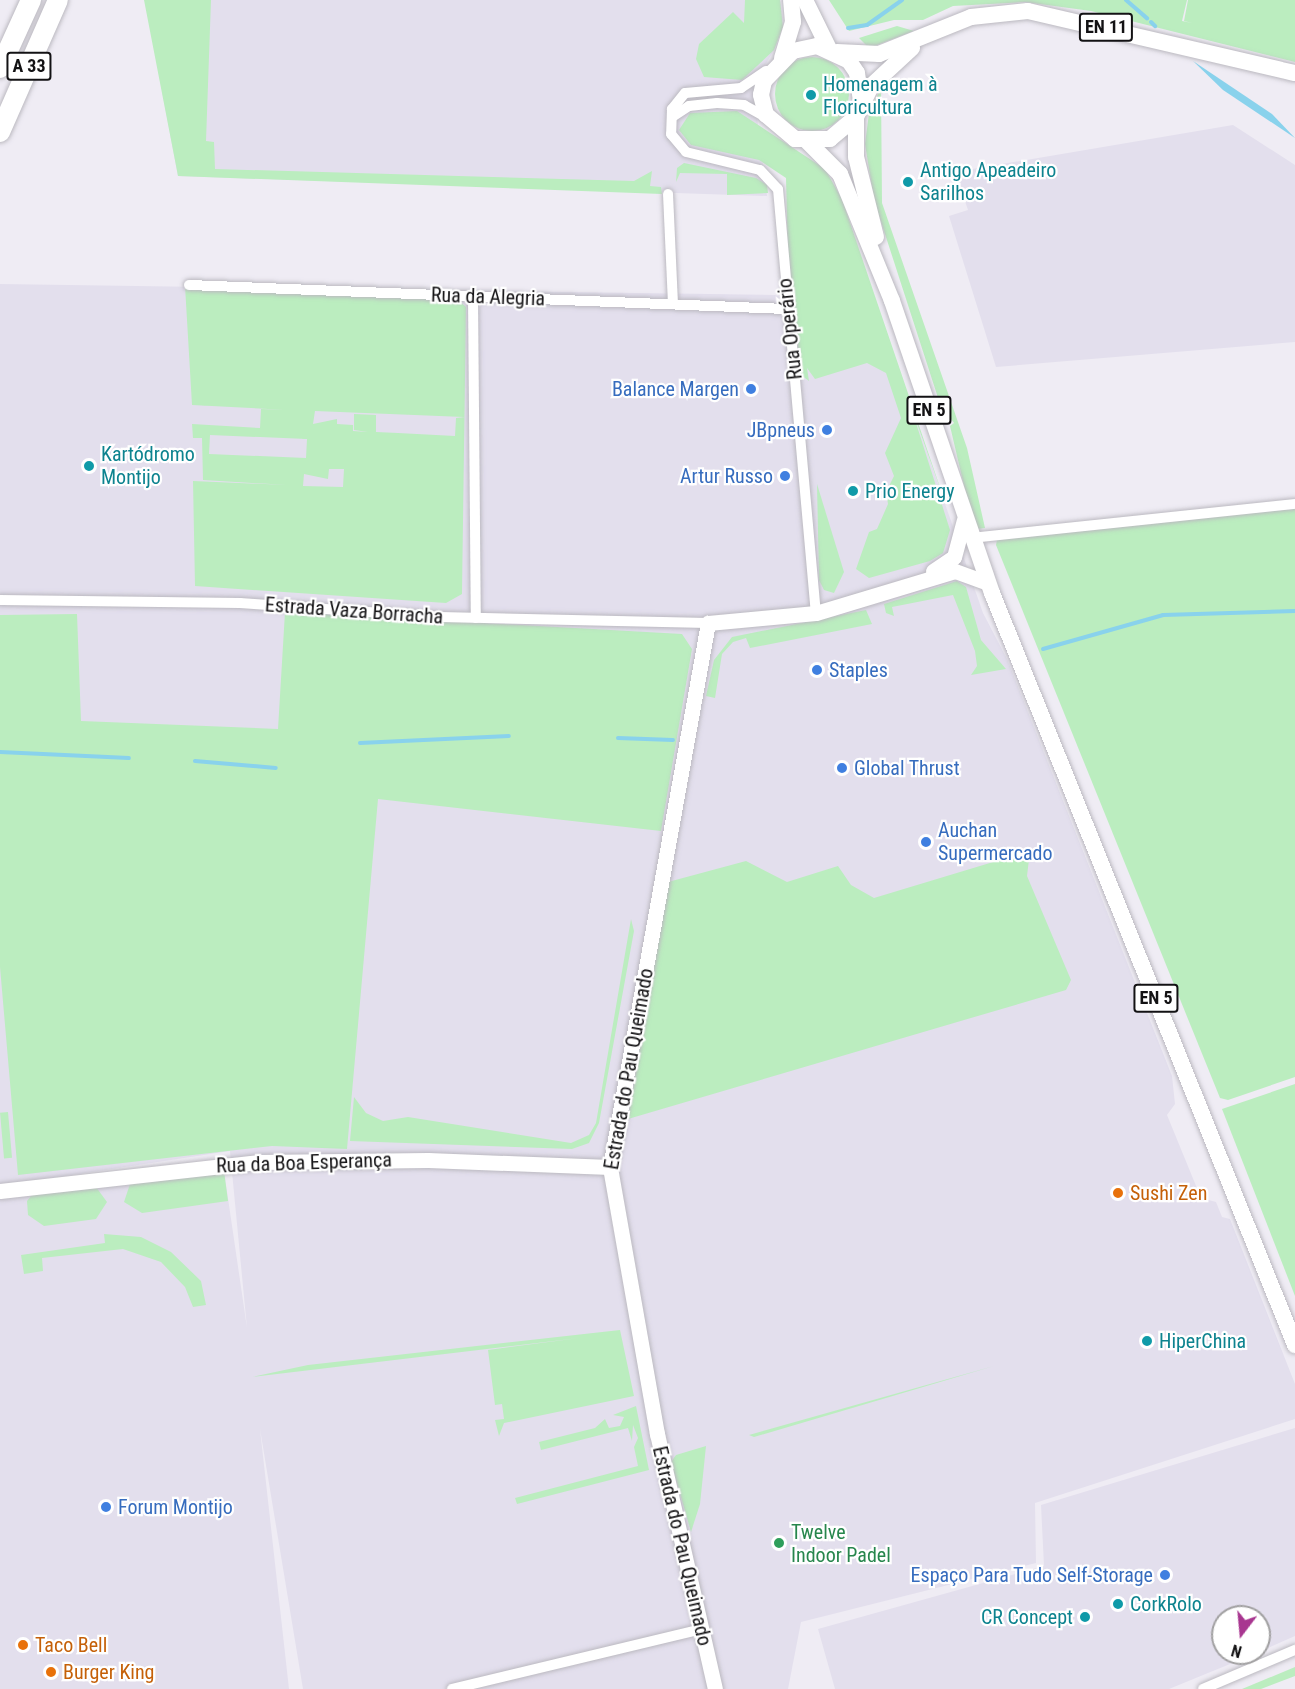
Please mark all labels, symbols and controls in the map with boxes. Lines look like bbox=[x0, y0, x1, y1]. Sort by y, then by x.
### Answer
road number: EN 11 bbox=[1078, 12, 1134, 42]
road number: A 33 bbox=[5, 51, 53, 81]
place label: Homenagem à Floricultura bbox=[823, 72, 938, 119]
marker: Homenagem à Floricultura bbox=[804, 88, 818, 102]
place label: Antigo Apeadeiro Sarilhos bbox=[920, 158, 1056, 205]
marker: Antigo Apeadeiro Sarilhos bbox=[901, 175, 915, 189]
street label: Rua Operário bbox=[773, 277, 807, 381]
street label: Rua da Alegria bbox=[431, 283, 545, 311]
place label: Balance Margen bbox=[612, 377, 739, 401]
marker: Balance Margen bbox=[744, 382, 758, 396]
road number: EN 5 bbox=[905, 395, 953, 425]
place label: JBpneus bbox=[747, 418, 815, 442]
marker: JBpneus bbox=[820, 423, 834, 437]
place label: Kartódromo Montijo bbox=[101, 442, 195, 489]
marker: Kartódromo Montijo bbox=[82, 459, 96, 473]
place label: Artur Russo bbox=[680, 464, 773, 488]
marker: Artur Russo bbox=[778, 469, 792, 483]
place label: Prio Energy bbox=[865, 479, 955, 503]
marker: Prio Energy bbox=[846, 484, 860, 498]
street label: Estrada Vaza Borracha bbox=[264, 593, 444, 629]
place label: Staples bbox=[829, 658, 888, 682]
marker: Staples bbox=[810, 663, 824, 677]
place label: Global Thrust bbox=[854, 756, 960, 780]
marker: Global Thrust bbox=[835, 761, 849, 775]
place label: Auchan Supermercado bbox=[938, 819, 1052, 866]
marker: Auchan Supermercado bbox=[919, 835, 933, 849]
street label: Estrada do Pau Queimado bbox=[599, 966, 659, 1172]
road number: EN 5 bbox=[1132, 983, 1180, 1013]
street label: Rua da Boa Esperança bbox=[216, 1148, 392, 1178]
place label: Sushi Zen bbox=[1130, 1181, 1207, 1205]
marker: Sushi Zen bbox=[1111, 1186, 1125, 1200]
place label: HiperChina bbox=[1159, 1329, 1246, 1353]
marker: HiperChina bbox=[1140, 1334, 1154, 1348]
street label: Estrada do Pau Queimado bbox=[647, 1444, 717, 1648]
place label: Forum Montijo bbox=[118, 1495, 233, 1519]
marker: Forum Montijo bbox=[99, 1500, 113, 1514]
place label: Twelve Indoor Padel bbox=[791, 1520, 891, 1567]
marker: Twelve Indoor Padel bbox=[772, 1536, 786, 1550]
place label: Espaço Para Tudo Self-Storage bbox=[910, 1563, 1153, 1587]
marker: Espaço Para Tudo Self-Storage bbox=[1158, 1568, 1172, 1582]
place label: CorkRolo bbox=[1130, 1592, 1202, 1616]
marker: CorkRolo bbox=[1111, 1597, 1125, 1611]
place label: CR Concept bbox=[981, 1605, 1073, 1629]
north arrow bbox=[1211, 1605, 1271, 1665]
marker: CR Concept bbox=[1078, 1610, 1092, 1624]
place label: Taco Bell bbox=[35, 1633, 107, 1657]
marker: Taco Bell bbox=[16, 1638, 30, 1652]
text: N bbox=[1229, 1640, 1244, 1661]
place label: Burger King bbox=[63, 1660, 154, 1684]
marker: Burger King bbox=[44, 1665, 58, 1679]

